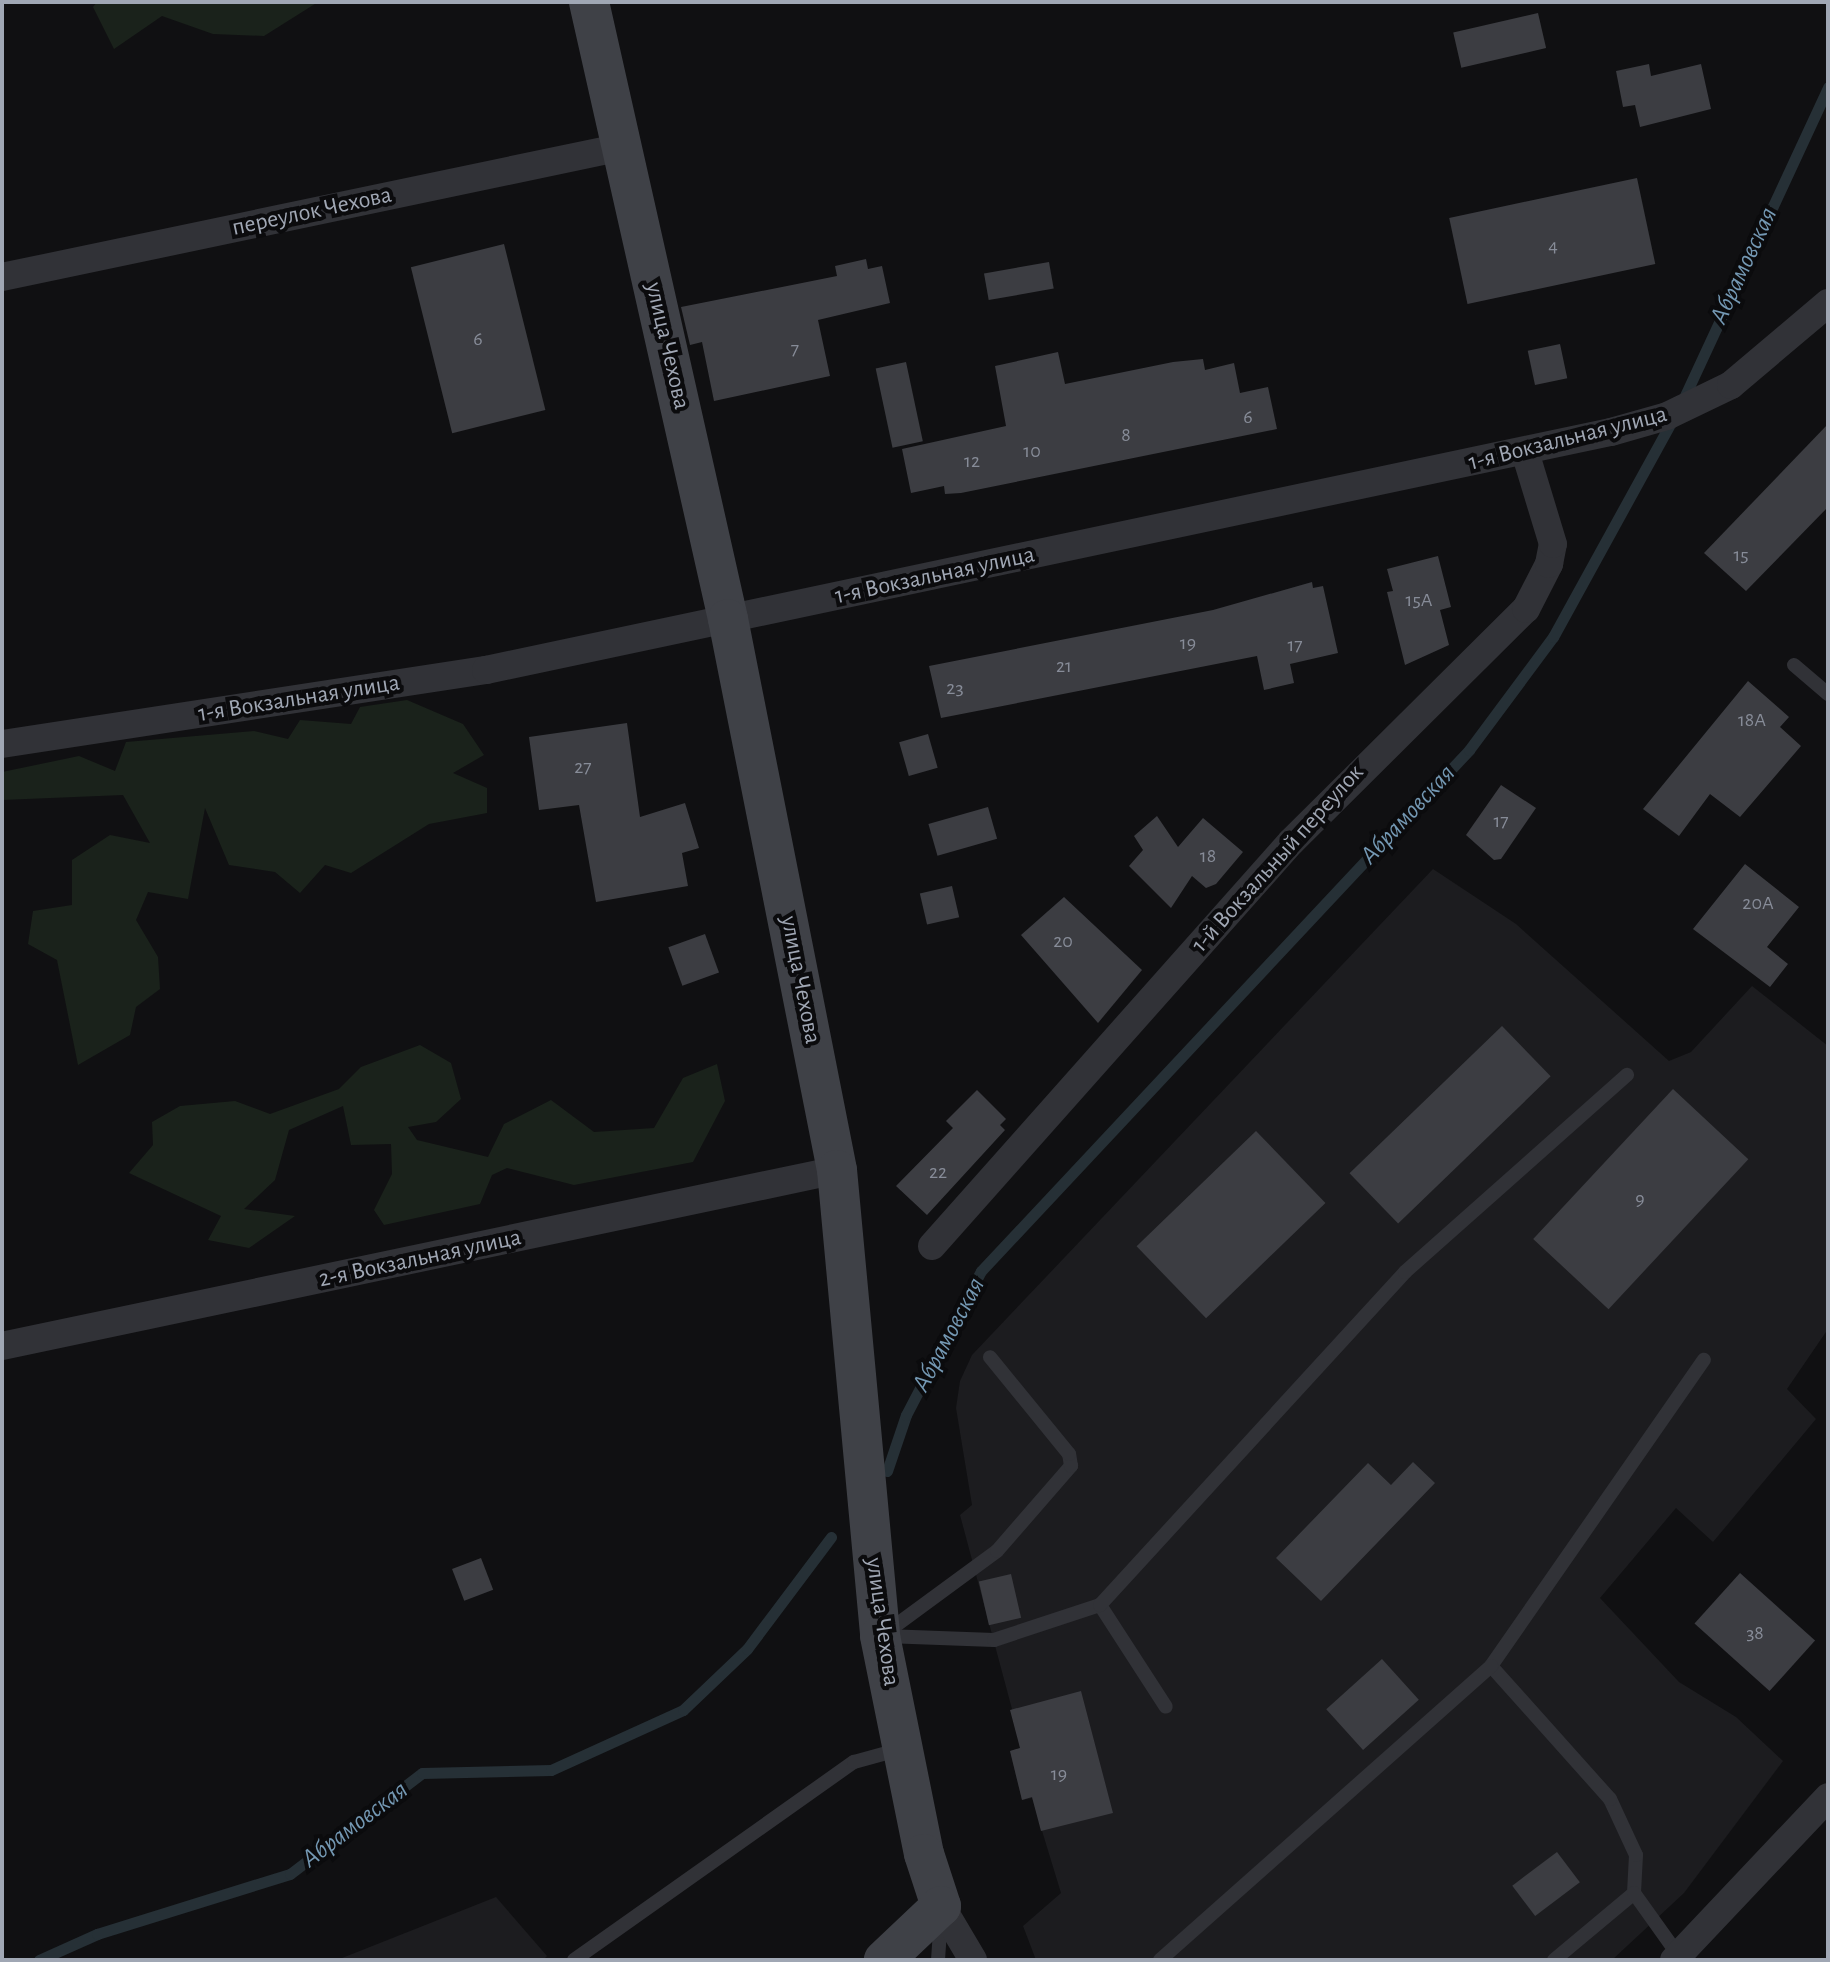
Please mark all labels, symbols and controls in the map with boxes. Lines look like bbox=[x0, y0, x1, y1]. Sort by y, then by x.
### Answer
street label: переулок Чехова bbox=[230, 181, 394, 243]
water label: Абрамовская bbox=[1703, 203, 1785, 329]
house number: 4 bbox=[1548, 234, 1558, 258]
street label: улица Чехова bbox=[638, 280, 696, 412]
house number: 6 bbox=[473, 327, 483, 351]
house number: 7 bbox=[791, 337, 799, 361]
street label: 1-я Вокзальная улица bbox=[1466, 400, 1670, 478]
house number: 6 bbox=[1243, 405, 1253, 429]
house number: 8 bbox=[1121, 423, 1131, 447]
house number: 10 bbox=[1023, 439, 1041, 463]
house number: 12 bbox=[964, 449, 980, 473]
street label: 1-я Вокзальная улица bbox=[832, 541, 1038, 611]
house number: 15 bbox=[1733, 543, 1749, 567]
house number: 15А bbox=[1406, 588, 1432, 612]
house number: 19 bbox=[1180, 631, 1196, 655]
house number: 17 bbox=[1287, 633, 1303, 657]
house number: 21 bbox=[1056, 654, 1072, 678]
street label: 1-я Вокзальная улица bbox=[196, 669, 402, 729]
house number: 23 bbox=[946, 676, 964, 700]
house number: 18А bbox=[1738, 708, 1766, 732]
house number: 27 bbox=[574, 755, 592, 779]
street label: 1-й Вокзальный переулок bbox=[1186, 759, 1370, 959]
water label: Абрамовская bbox=[1354, 759, 1462, 871]
house number: 17 bbox=[1493, 809, 1509, 833]
house number: 18 bbox=[1200, 844, 1216, 868]
house number: 20А bbox=[1742, 891, 1774, 915]
street label: улица Чехова bbox=[774, 914, 826, 1046]
house number: 20 bbox=[1053, 929, 1073, 953]
house number: 22 bbox=[929, 1160, 947, 1184]
house number: 9 bbox=[1635, 1187, 1645, 1211]
street label: 2-я Вокзальная улица bbox=[316, 1223, 524, 1295]
water label: Абрамовская bbox=[906, 1272, 992, 1398]
street label: улица Чехова bbox=[859, 1556, 905, 1688]
house number: 38 bbox=[1746, 1621, 1764, 1645]
house number: 19 bbox=[1051, 1762, 1067, 1786]
water label: Абрамовская bbox=[296, 1775, 414, 1875]

